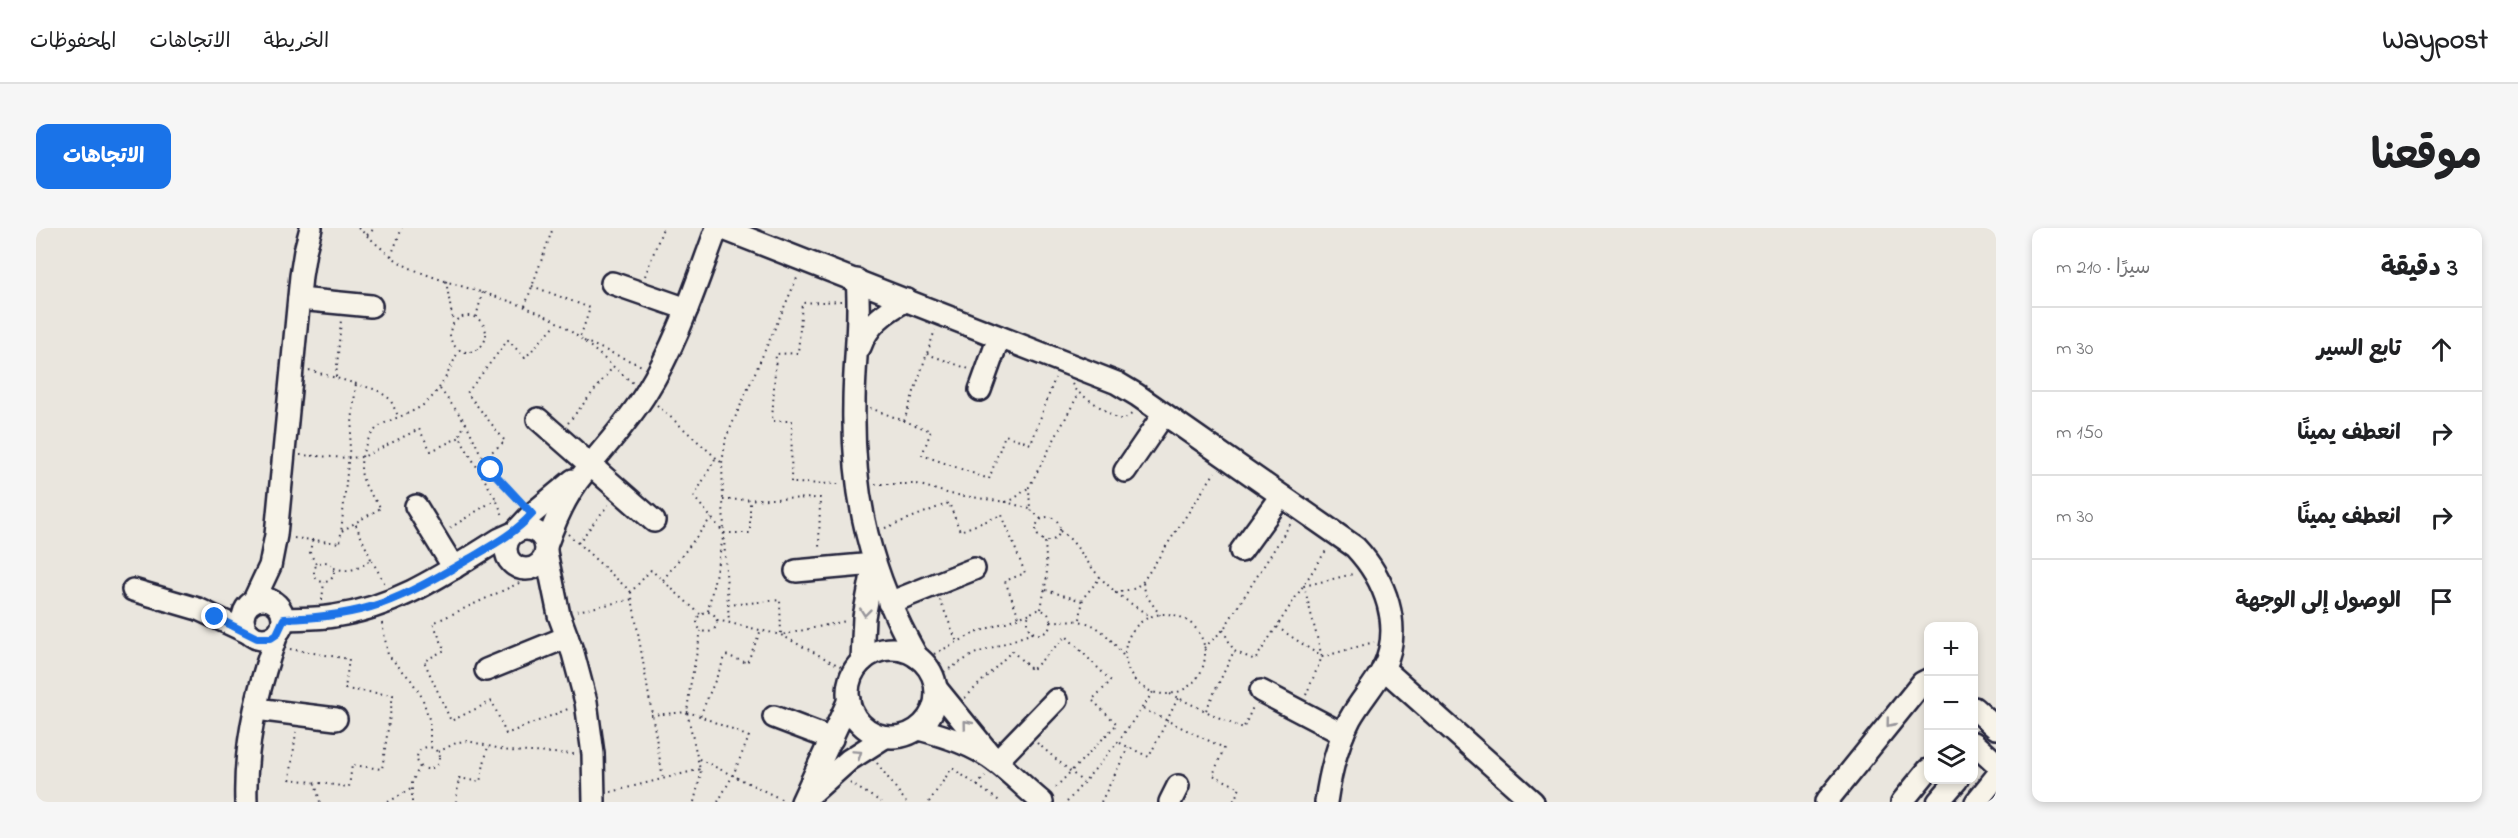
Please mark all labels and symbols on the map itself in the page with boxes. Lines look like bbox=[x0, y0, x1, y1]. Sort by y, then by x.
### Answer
route start bbox=[477, 456, 503, 482]
route end bbox=[201, 603, 227, 629]
one-way arrow bbox=[859, 608, 872, 617]
one-way arrow bbox=[1886, 716, 1897, 727]
one-way arrow bbox=[964, 720, 975, 731]
one-way arrow bbox=[852, 750, 863, 761]

